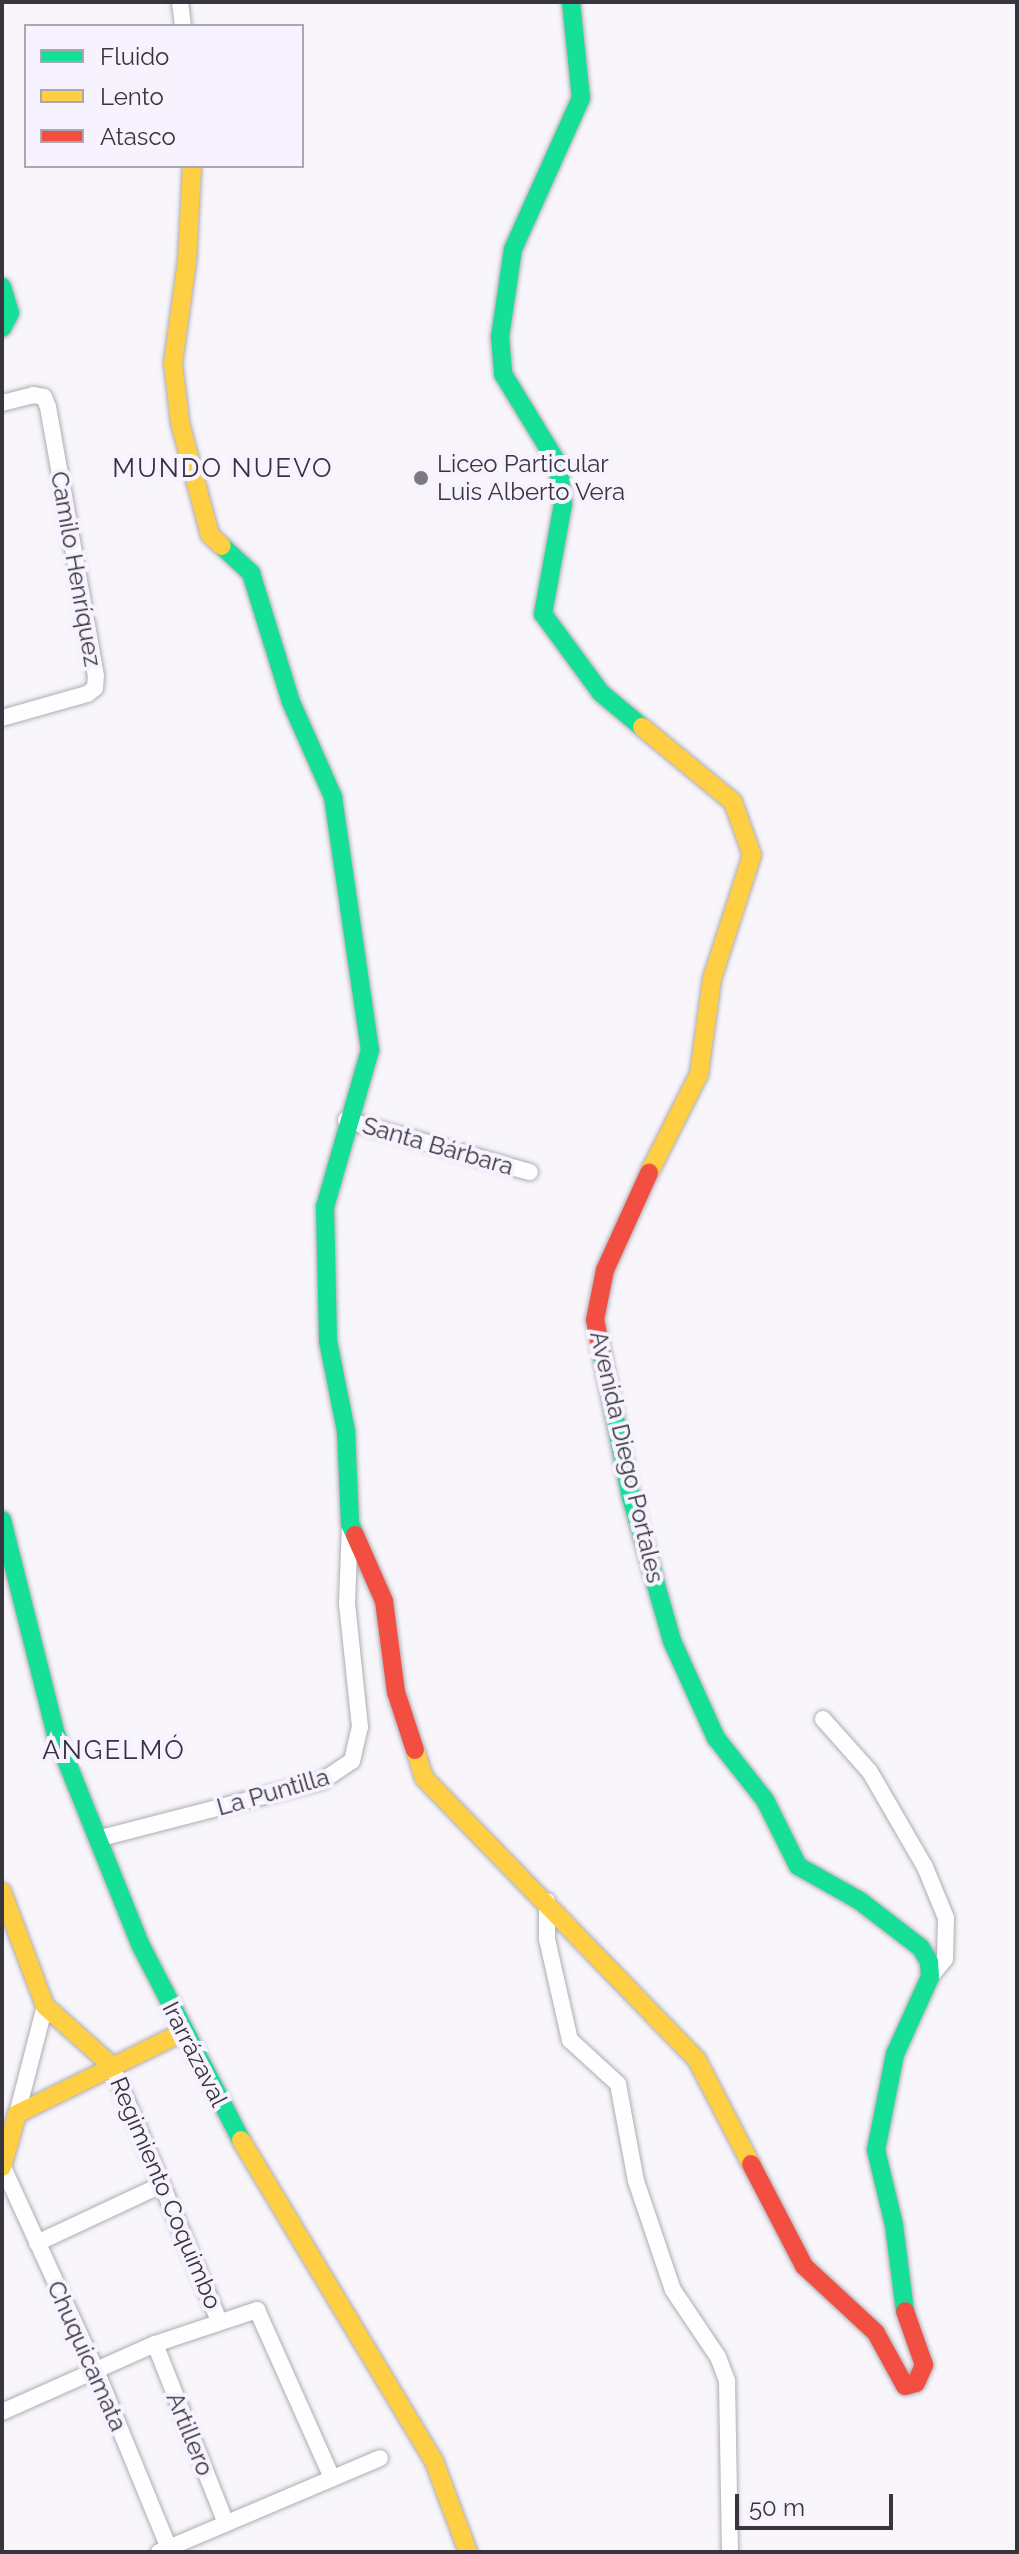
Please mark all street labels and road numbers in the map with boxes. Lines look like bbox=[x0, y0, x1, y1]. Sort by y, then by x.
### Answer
street label: Camilo Henríquez bbox=[45, 469, 107, 669]
street label: Santa Bárbara bbox=[359, 1111, 517, 1181]
street label: Avenida Diego Portales bbox=[584, 1328, 670, 1586]
street label: La Puntilla bbox=[213, 1762, 333, 1822]
street label: Irarrázaval bbox=[156, 1997, 234, 2111]
street label: Regimiento Coquimbo bbox=[104, 2073, 228, 2313]
street label: Chuquicamata bbox=[41, 2276, 133, 2436]
street label: Artillero bbox=[160, 2388, 220, 2480]

